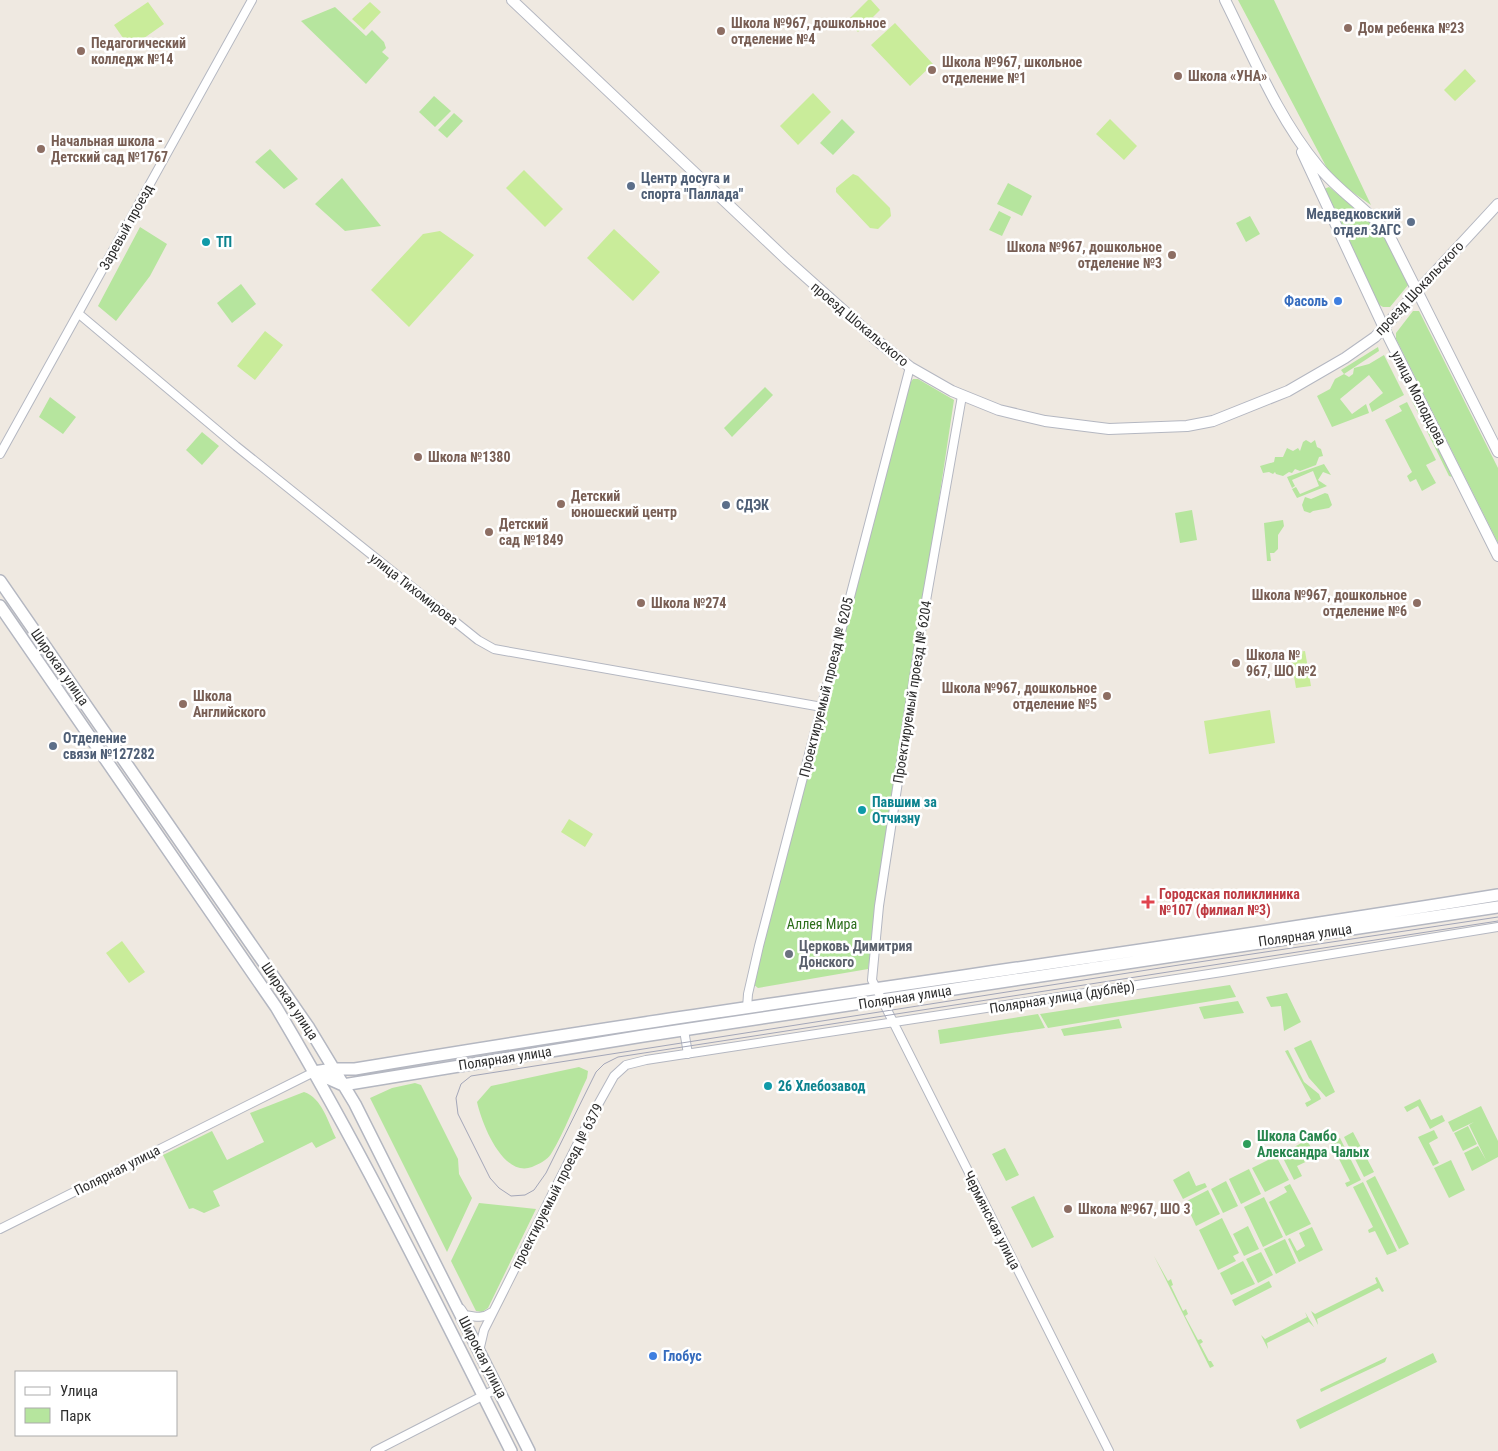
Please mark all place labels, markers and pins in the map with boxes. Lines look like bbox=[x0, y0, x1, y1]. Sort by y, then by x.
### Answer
place label: Школа №967, дошкольное отделение №4 bbox=[731, 15, 886, 47]
place label: Дом ребенка №23 bbox=[1358, 20, 1464, 36]
marker: Дом ребенка №23 bbox=[1342, 22, 1354, 34]
marker: Школа №967, дошкольное отделение №4 bbox=[715, 25, 727, 37]
place label: Педагогический колледж №14 bbox=[91, 35, 186, 67]
marker: Педагогический колледж №14 bbox=[75, 45, 87, 57]
place label: Школа №967, школьное отделение №1 bbox=[942, 54, 1083, 86]
marker: Школа №967, школьное отделение №1 bbox=[926, 64, 938, 76]
place label: Школа «УНА» bbox=[1188, 68, 1267, 84]
marker: Школа «УНА» bbox=[1172, 70, 1184, 82]
place label: Начальная школа - Детский сад №1767 bbox=[51, 133, 168, 165]
marker: Начальная школа - Детский сад №1767 bbox=[35, 143, 47, 155]
place label: Центр досуга и спорта "Паллада" bbox=[641, 170, 744, 202]
marker: Центр досуга и спорта "Паллада" bbox=[625, 180, 637, 192]
place label: Медведковский отдел ЗАГС bbox=[1306, 206, 1401, 238]
marker: Медведковский отдел ЗАГС bbox=[1405, 216, 1417, 228]
place label: ТП bbox=[216, 234, 232, 250]
marker: ТП bbox=[200, 236, 212, 248]
place label: Школа №967, дошкольное отделение №3 bbox=[1007, 239, 1162, 271]
marker: Школа №967, дошкольное отделение №3 bbox=[1166, 249, 1178, 261]
place label: Фасоль bbox=[1284, 293, 1328, 309]
marker: Фасоль bbox=[1332, 295, 1344, 307]
place label: Школа №1380 bbox=[428, 449, 511, 465]
marker: Школа №1380 bbox=[412, 451, 424, 463]
place label: Детский юношеский центр bbox=[571, 488, 677, 520]
place label: СДЭК bbox=[736, 497, 769, 513]
marker: Детский юношеский центр bbox=[555, 498, 567, 510]
marker: СДЭК bbox=[720, 499, 732, 511]
place label: Детский сад №1849 bbox=[499, 516, 564, 548]
marker: Детский сад №1849 bbox=[483, 526, 495, 538]
place label: Школа №967, дошкольное отделение №6 bbox=[1252, 587, 1407, 619]
place label: Школа №274 bbox=[651, 595, 726, 611]
marker: Школа №274 bbox=[635, 597, 647, 609]
marker: Школа №967, дошкольное отделение №6 bbox=[1411, 597, 1423, 609]
place label: Школа № 967, ШО №2 bbox=[1246, 647, 1317, 679]
marker: Школа № 967, ШО №2 bbox=[1230, 657, 1242, 669]
place label: Школа №967, дошкольное отделение №5 bbox=[942, 680, 1097, 712]
place label: Школа Английского bbox=[193, 688, 266, 720]
marker: Школа №967, дошкольное отделение №5 bbox=[1101, 690, 1113, 702]
marker: Школа Английского bbox=[177, 698, 189, 710]
place label: Отделение связи №127282 bbox=[63, 730, 155, 762]
marker: Отделение связи №127282 bbox=[47, 740, 59, 752]
place label: Павшим за Отчизну bbox=[872, 794, 937, 826]
marker: Павшим за Отчизну bbox=[856, 804, 868, 816]
place label: Городская поликлиника №107 (филиал №3) bbox=[1159, 886, 1300, 919]
marker: Городская поликлиника №107 (филиал №3) bbox=[1141, 895, 1155, 909]
place label: Церковь Димитрия Донского bbox=[799, 938, 912, 970]
marker: Церковь Димитрия Донского bbox=[783, 948, 795, 960]
place label: 26 Хлебозавод bbox=[778, 1078, 865, 1094]
marker: 26 Хлебозавод bbox=[762, 1080, 774, 1092]
place label: Школа Самбо Александра Чалых bbox=[1257, 1128, 1370, 1160]
marker: Школа Самбо Александра Чалых bbox=[1241, 1138, 1253, 1150]
place label: Школа №967, ШО 3 bbox=[1078, 1201, 1191, 1217]
marker: Школа №967, ШО 3 bbox=[1062, 1203, 1074, 1215]
place label: Глобус bbox=[663, 1348, 702, 1364]
marker: Глобус bbox=[647, 1350, 659, 1362]

